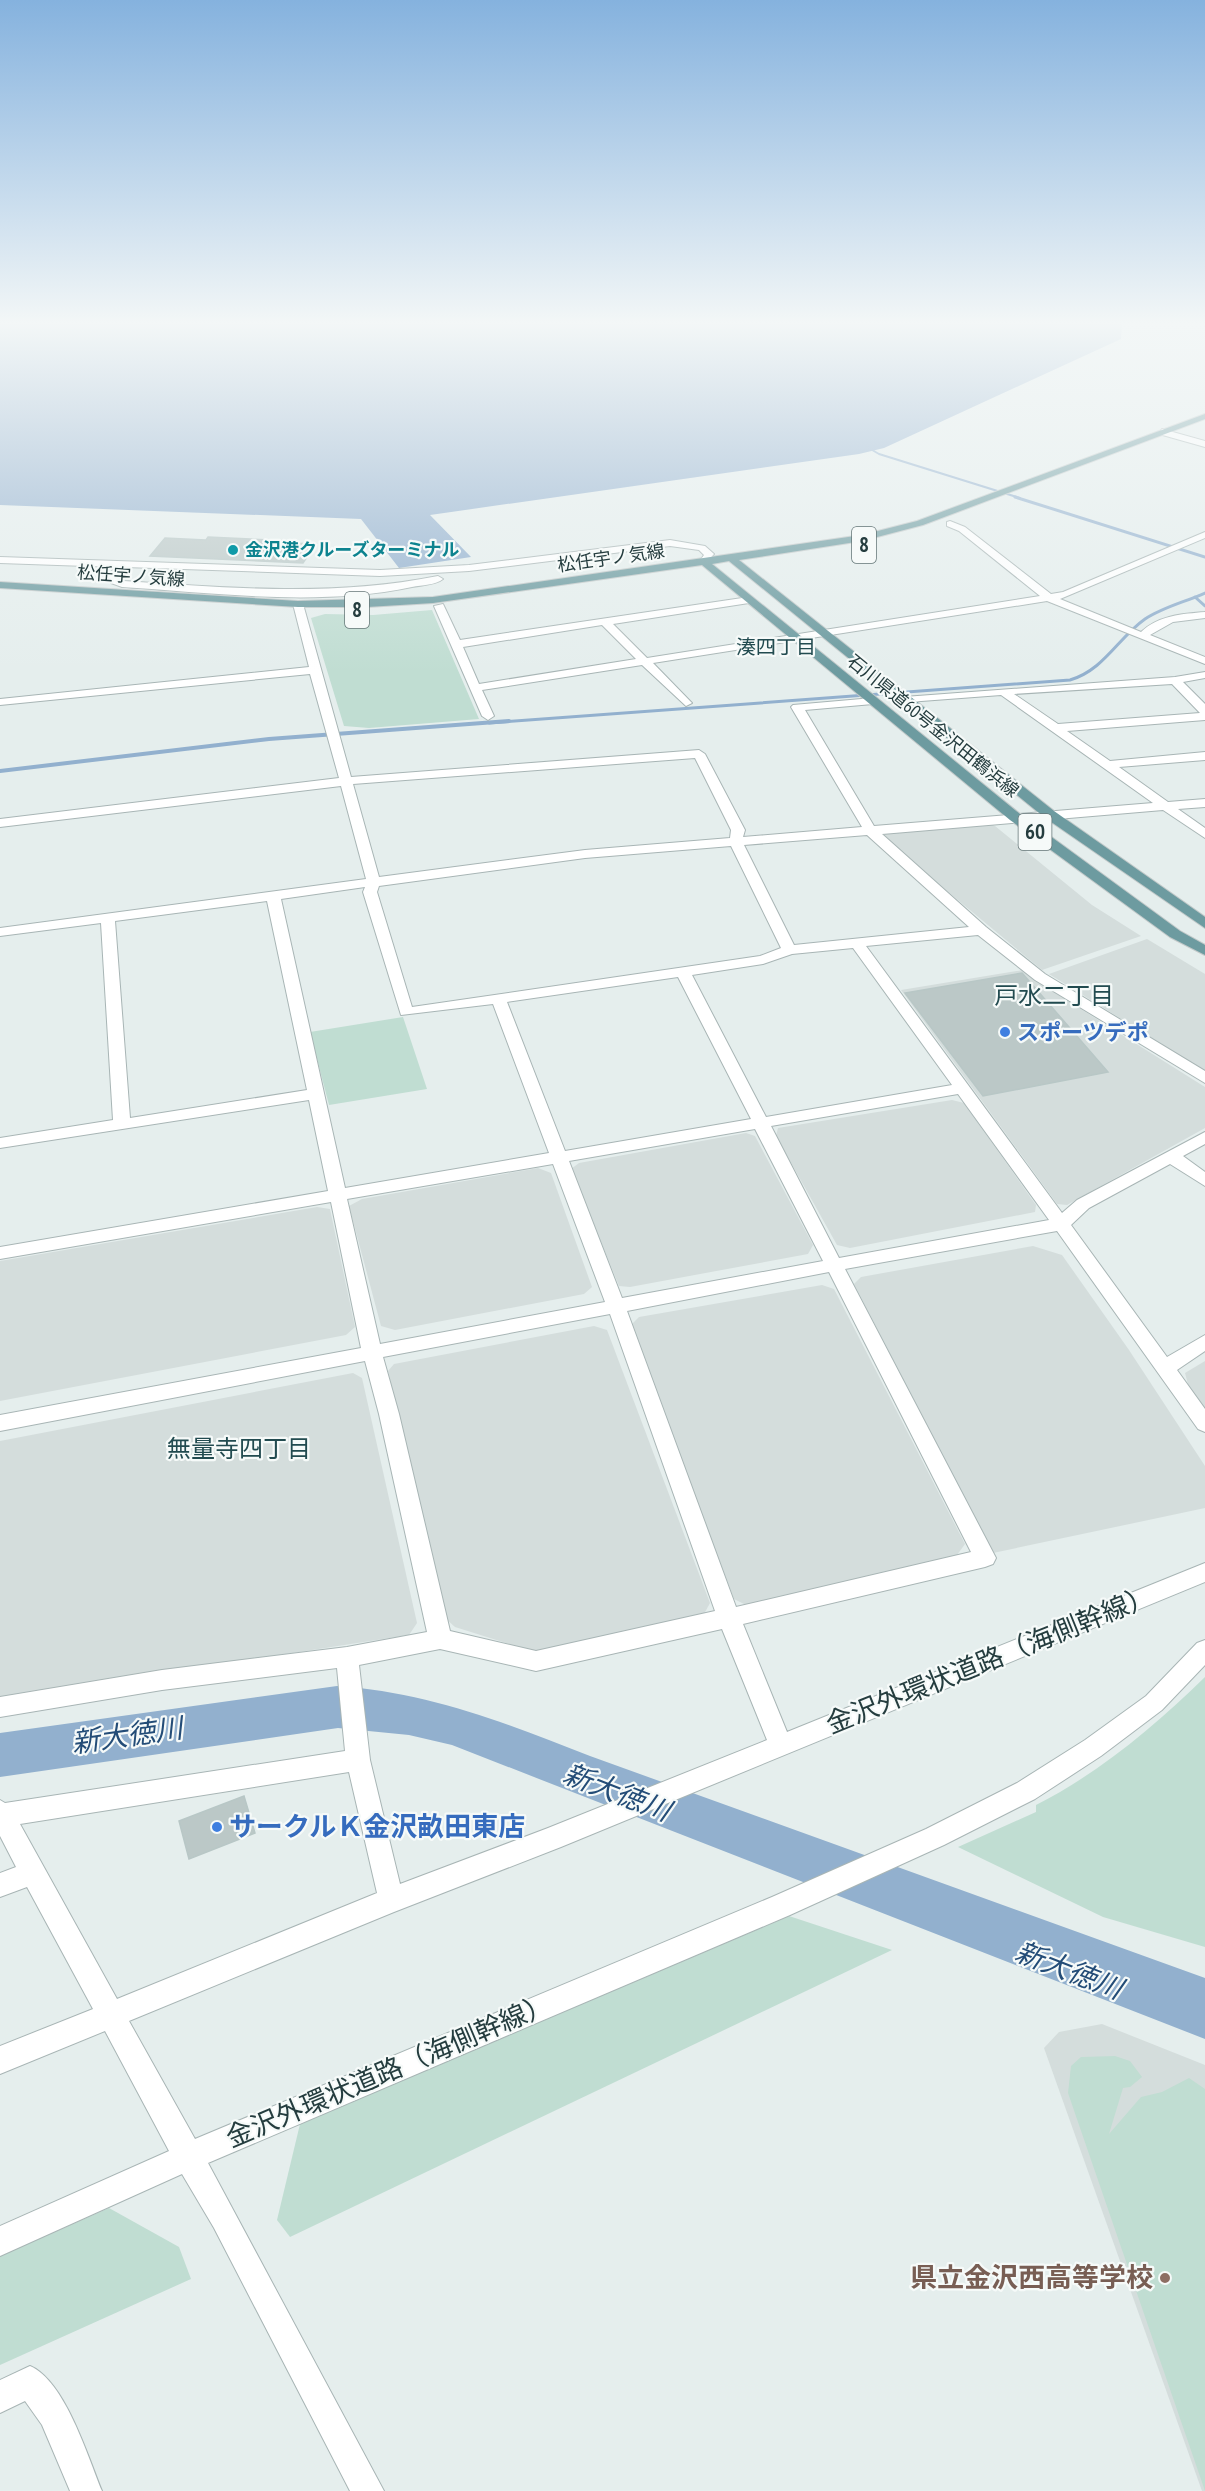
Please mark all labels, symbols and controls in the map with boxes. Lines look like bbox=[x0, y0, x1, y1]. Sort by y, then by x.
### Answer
road number: 8 bbox=[852, 527, 876, 563]
place label: 金沢港クルーズターミナル bbox=[245, 538, 460, 561]
street label: 松任宇ノ気線 bbox=[556, 539, 666, 576]
marker: 金沢港クルーズターミナル bbox=[226, 543, 240, 557]
street label: 松任宇ノ気線 bbox=[76, 560, 186, 591]
road number: 8 bbox=[345, 592, 369, 628]
district label: 湊四丁目 bbox=[736, 634, 816, 660]
street label: 石川県道60号金沢田鶴浜線 bbox=[843, 649, 1024, 802]
road number: 60 bbox=[1018, 814, 1052, 850]
district label: 戸水二丁目 bbox=[994, 980, 1114, 1011]
place label: スポーツデポ bbox=[1017, 1018, 1149, 1046]
marker: スポーツデポ bbox=[998, 1025, 1012, 1039]
district label: 無量寺四丁目 bbox=[167, 1433, 311, 1464]
street label: 金沢外環状道路（海側幹線） bbox=[821, 1578, 1159, 1741]
water label: 新大徳川 bbox=[69, 1708, 188, 1761]
water label: 新大徳川 bbox=[558, 1754, 679, 1830]
place label: サークルＫ金沢畝田東店 bbox=[229, 1809, 525, 1843]
marker: サークルＫ金沢畝田東店 bbox=[210, 1820, 224, 1834]
water label: 新大徳川 bbox=[1010, 1932, 1131, 2008]
street label: 金沢外環状道路（海側幹線） bbox=[220, 1986, 557, 2154]
place label: 県立金沢西高等学校 bbox=[910, 2260, 1153, 2294]
marker: 県立金沢西高等学校 bbox=[1158, 2271, 1172, 2285]

